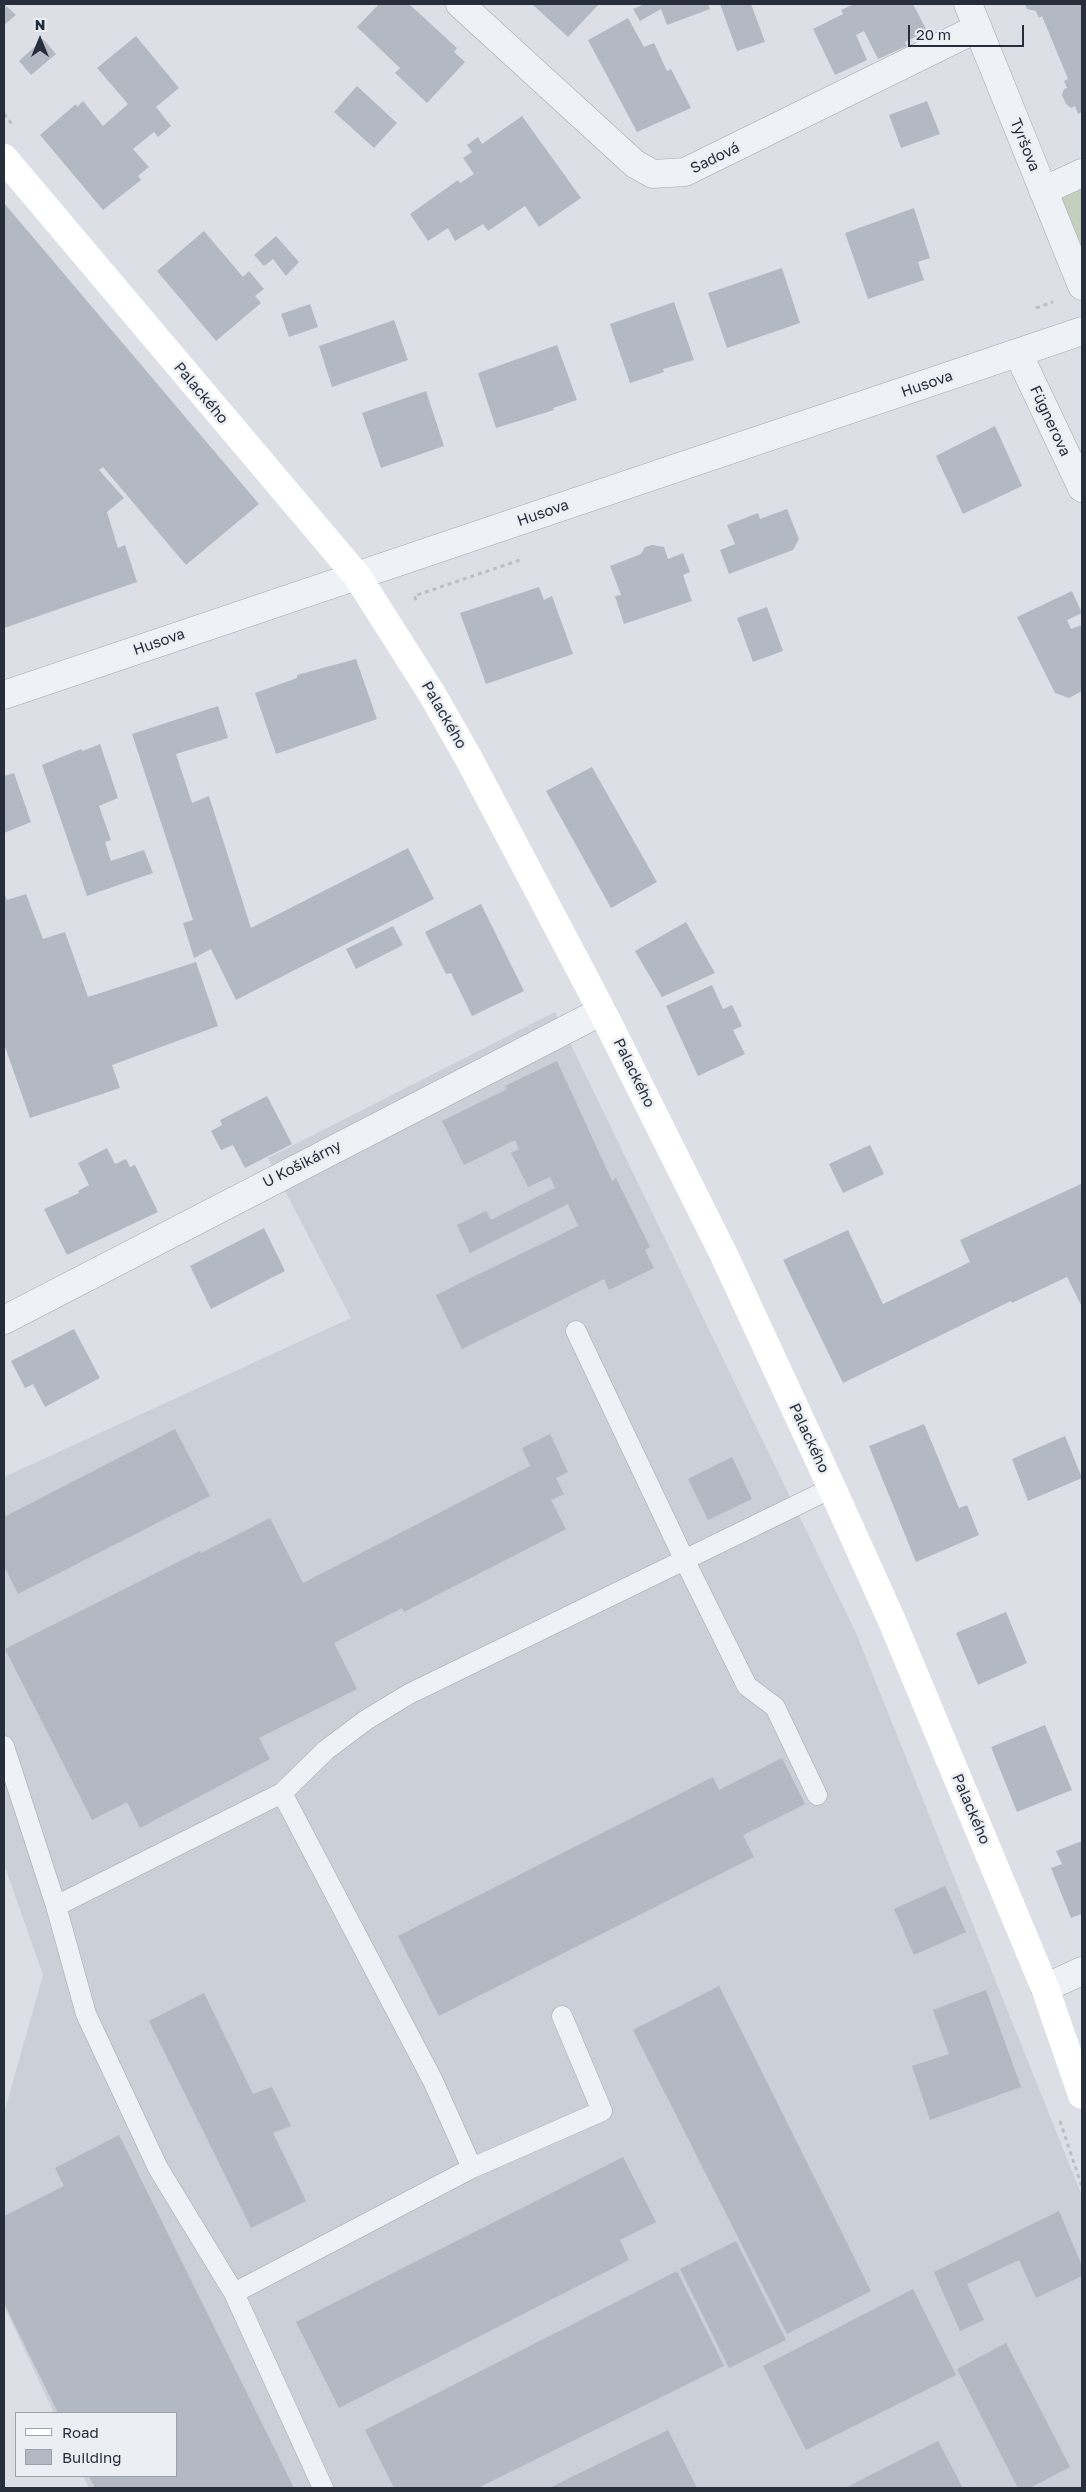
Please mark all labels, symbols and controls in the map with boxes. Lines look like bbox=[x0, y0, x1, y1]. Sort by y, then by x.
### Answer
north arrow bbox=[15, 15, 65, 65]
scale bar bbox=[911, 15, 1027, 47]
text: N bbox=[35, 16, 45, 33]
text: 20 m bbox=[916, 25, 951, 43]
street label: Tyršova bbox=[1006, 116, 1044, 174]
street label: Sadová bbox=[687, 138, 743, 178]
street label: Palackého bbox=[170, 359, 232, 427]
street label: Husova bbox=[899, 367, 955, 401]
street label: Fügnerova bbox=[1026, 383, 1074, 459]
street label: Husova bbox=[515, 496, 571, 530]
street label: Husova bbox=[131, 625, 187, 659]
street label: Palackého bbox=[418, 678, 470, 752]
street label: Palackého bbox=[610, 1035, 658, 1111]
street label: U Košikárny bbox=[260, 1137, 344, 1191]
street label: Palackého bbox=[785, 1400, 833, 1476]
street label: Palackého bbox=[948, 1771, 994, 1847]
legend bbox=[15, 2412, 178, 2477]
text: Road bbox=[62, 2423, 99, 2441]
text: Building bbox=[62, 2448, 122, 2466]

